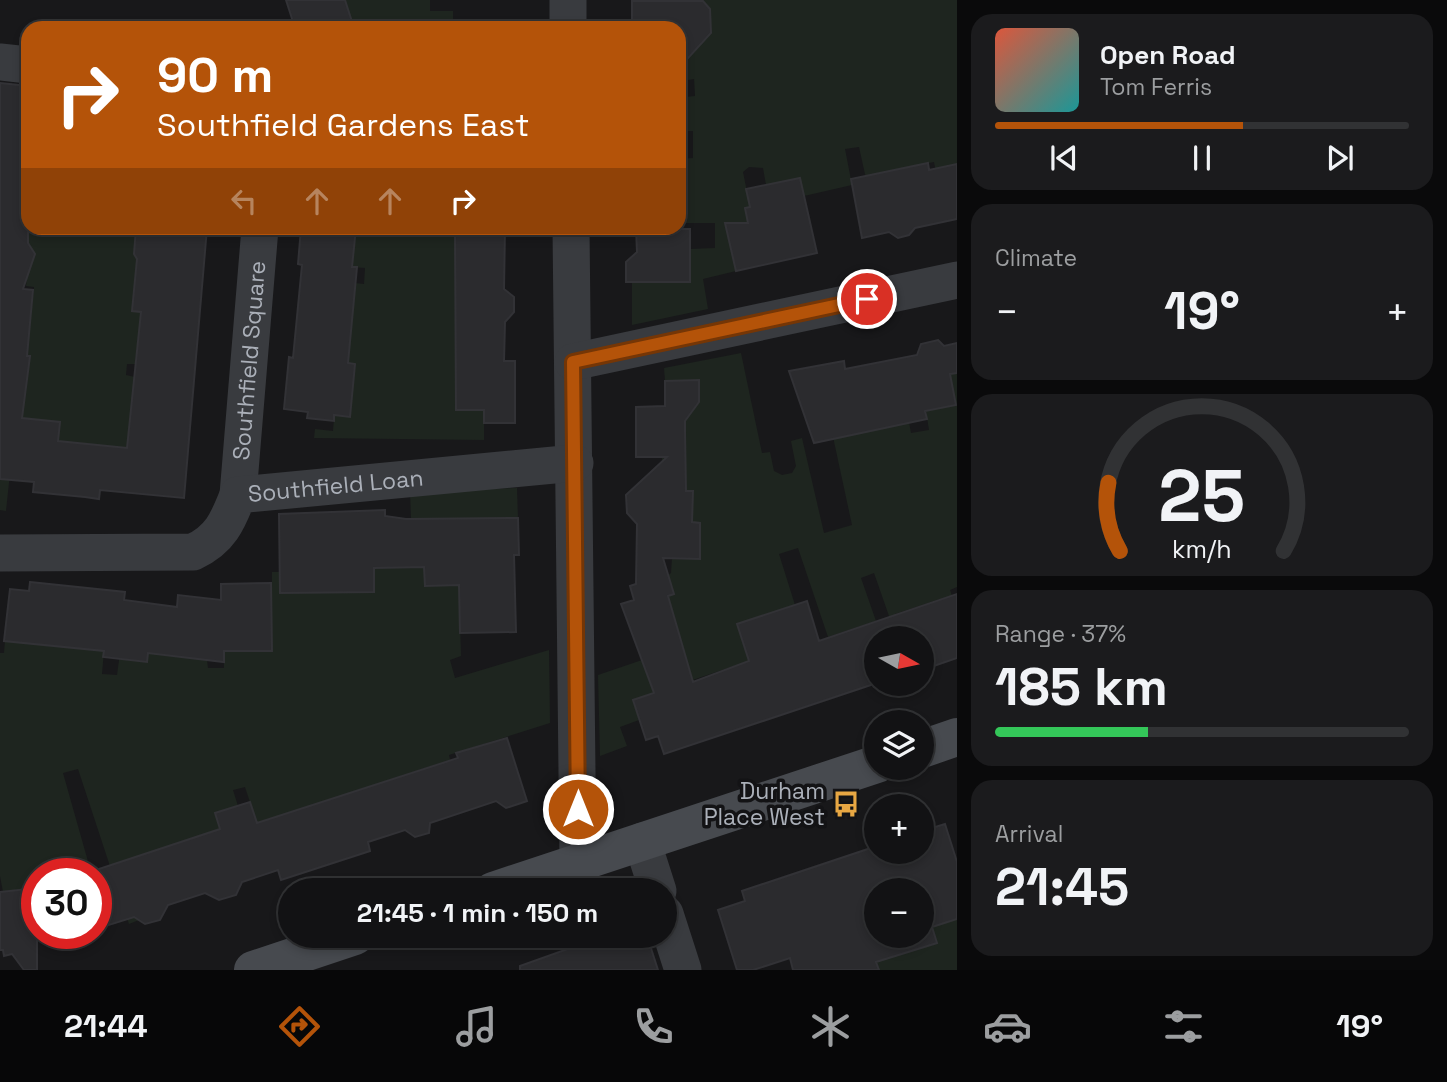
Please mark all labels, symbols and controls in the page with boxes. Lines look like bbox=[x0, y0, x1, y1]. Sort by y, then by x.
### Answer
text: Open Road bbox=[1100, 38, 1236, 72]
text: 90 m bbox=[157, 44, 273, 106]
icon: right bbox=[42, 49, 133, 140]
text: Tom Ferris bbox=[1100, 72, 1212, 102]
text: Southfield Gardens East bbox=[157, 105, 529, 145]
icon: previous bbox=[1045, 139, 1083, 177]
icon: pause bbox=[1183, 139, 1221, 177]
icon: next bbox=[1321, 139, 1359, 177]
icon: left bbox=[225, 182, 263, 220]
icon: ahead bbox=[298, 182, 336, 220]
icon: ahead bbox=[371, 182, 409, 220]
icon: right bbox=[444, 182, 482, 220]
text: Climate bbox=[995, 243, 1077, 273]
street label: Southfield Square bbox=[226, 259, 272, 461]
pin bbox=[837, 269, 897, 329]
text: 19° bbox=[1164, 278, 1240, 344]
icon: arrive bbox=[848, 280, 886, 318]
text: − bbox=[995, 288, 1019, 336]
text: + bbox=[1385, 288, 1409, 336]
text: 25 bbox=[1159, 449, 1245, 542]
street label: Southfield Loan bbox=[246, 462, 425, 509]
text: km/h bbox=[1172, 533, 1232, 565]
text: Range · 37% bbox=[995, 619, 1126, 649]
north arrow bbox=[864, 626, 934, 696]
map controls bbox=[864, 626, 934, 948]
text: 185 km bbox=[995, 654, 1168, 720]
button: layers bbox=[864, 710, 934, 780]
position arrow bbox=[541, 772, 615, 846]
place label: Durham Place West bbox=[704, 776, 825, 832]
bus stop icon: Durham Place West bbox=[831, 789, 861, 819]
button: + bbox=[864, 794, 934, 864]
text: Arrival bbox=[995, 819, 1063, 849]
text: 21:45 bbox=[995, 854, 1129, 920]
speed limit sign: 30 bbox=[21, 858, 112, 949]
button: − bbox=[864, 878, 934, 948]
text: 21:45 · 1 min · 150 m bbox=[357, 896, 598, 930]
icon: directions bbox=[275, 1002, 324, 1051]
icon: music bbox=[452, 1002, 501, 1051]
icon: phone bbox=[629, 1002, 678, 1051]
icon: climate bbox=[806, 1002, 855, 1051]
icon: car bbox=[983, 1002, 1032, 1051]
icon: filters bbox=[1159, 1002, 1208, 1051]
text: 21:44 bbox=[64, 1006, 148, 1046]
text: 19° bbox=[1336, 1006, 1383, 1046]

